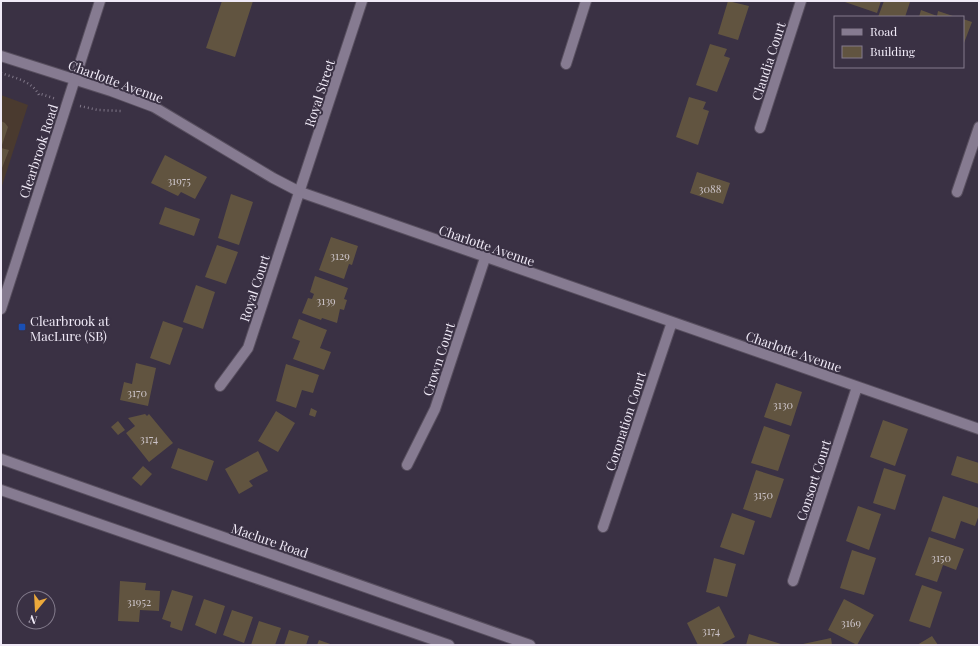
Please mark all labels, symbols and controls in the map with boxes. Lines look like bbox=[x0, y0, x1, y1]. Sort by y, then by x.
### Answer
legend bbox=[834, 16, 964, 68]
street label: Claudia Court bbox=[747, 19, 789, 102]
text: Road bbox=[870, 23, 897, 39]
text: Building bbox=[870, 43, 916, 59]
street label: Charlotte Avenue bbox=[66, 56, 166, 106]
street label: Royal Street bbox=[300, 57, 338, 129]
street label: Clearbrook Road bbox=[15, 101, 61, 200]
house number: 31975 bbox=[167, 173, 191, 188]
house number: 3088 bbox=[698, 181, 722, 196]
street label: Charlotte Avenue bbox=[437, 221, 538, 269]
house number: 3129 bbox=[330, 248, 350, 263]
street label: Royal Court bbox=[235, 252, 273, 324]
house number: 3139 bbox=[316, 293, 336, 308]
place label: Clearbrook at MacLure (SB) bbox=[30, 312, 110, 344]
street label: Crown Court bbox=[418, 320, 458, 398]
marker: Clearbrook at MacLure (SB) bbox=[17, 322, 27, 332]
street label: Charlotte Avenue bbox=[744, 327, 845, 375]
street label: Coronation Court bbox=[601, 369, 649, 473]
house number: 3170 bbox=[127, 385, 147, 400]
house number: 3130 bbox=[773, 397, 794, 412]
house number: 3174 bbox=[140, 431, 159, 446]
street label: Consort Court bbox=[792, 437, 834, 523]
house number: 3150 bbox=[753, 487, 773, 502]
street label: Maclure Road bbox=[229, 519, 311, 561]
house number: 3150 bbox=[931, 550, 951, 565]
north arrow bbox=[16, 590, 56, 630]
house number: 31952 bbox=[127, 594, 151, 609]
text: N bbox=[27, 612, 39, 628]
house number: 3169 bbox=[841, 615, 862, 630]
house number: 3174 bbox=[702, 623, 721, 638]

